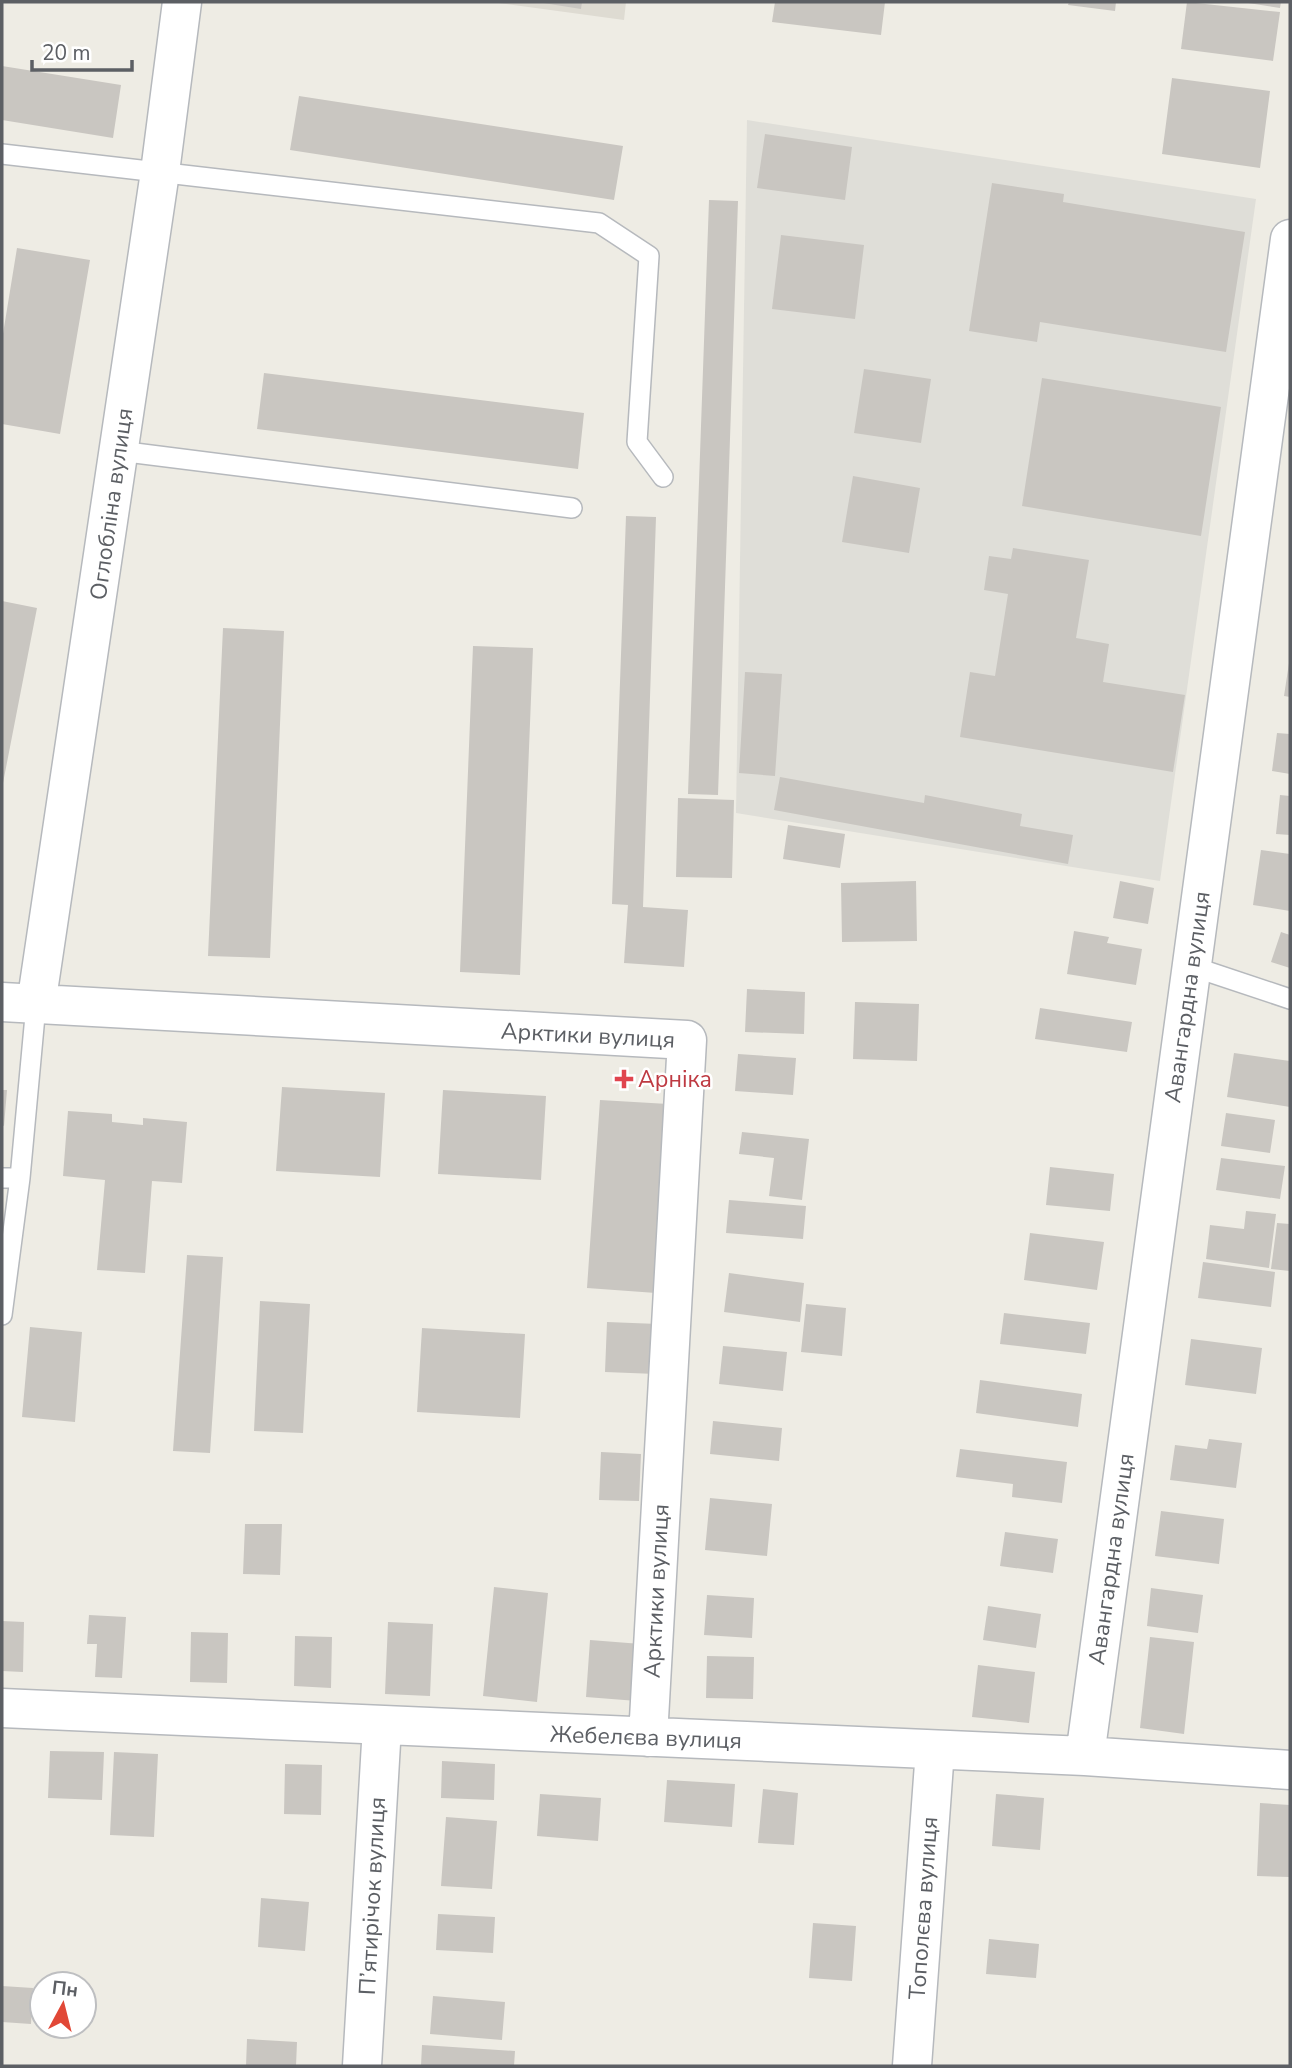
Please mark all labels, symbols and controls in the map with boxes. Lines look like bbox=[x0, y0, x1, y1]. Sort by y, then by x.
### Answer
scale bar bbox=[32, 28, 131, 72]
text: 20 m bbox=[42, 39, 91, 67]
street label: Оглобліна вулиця bbox=[83, 406, 140, 602]
street label: Авангардна вулиця bbox=[1157, 889, 1218, 1105]
street label: Арктики вулиця bbox=[500, 1015, 676, 1056]
place label: Арніка bbox=[638, 1064, 712, 1095]
marker: Арніка bbox=[616, 1071, 632, 1087]
street label: Авангардна вулиця bbox=[1081, 1451, 1142, 1667]
street label: Арктики вулиця bbox=[636, 1503, 677, 1679]
street label: Жебелєва вулиця bbox=[549, 1719, 743, 1756]
street label: П’ятирічок вулиця bbox=[352, 1796, 393, 1996]
street label: Тополєва вулиця bbox=[902, 1815, 945, 2001]
north arrow bbox=[28, 1970, 98, 2040]
text: Пн bbox=[50, 1975, 80, 2004]

